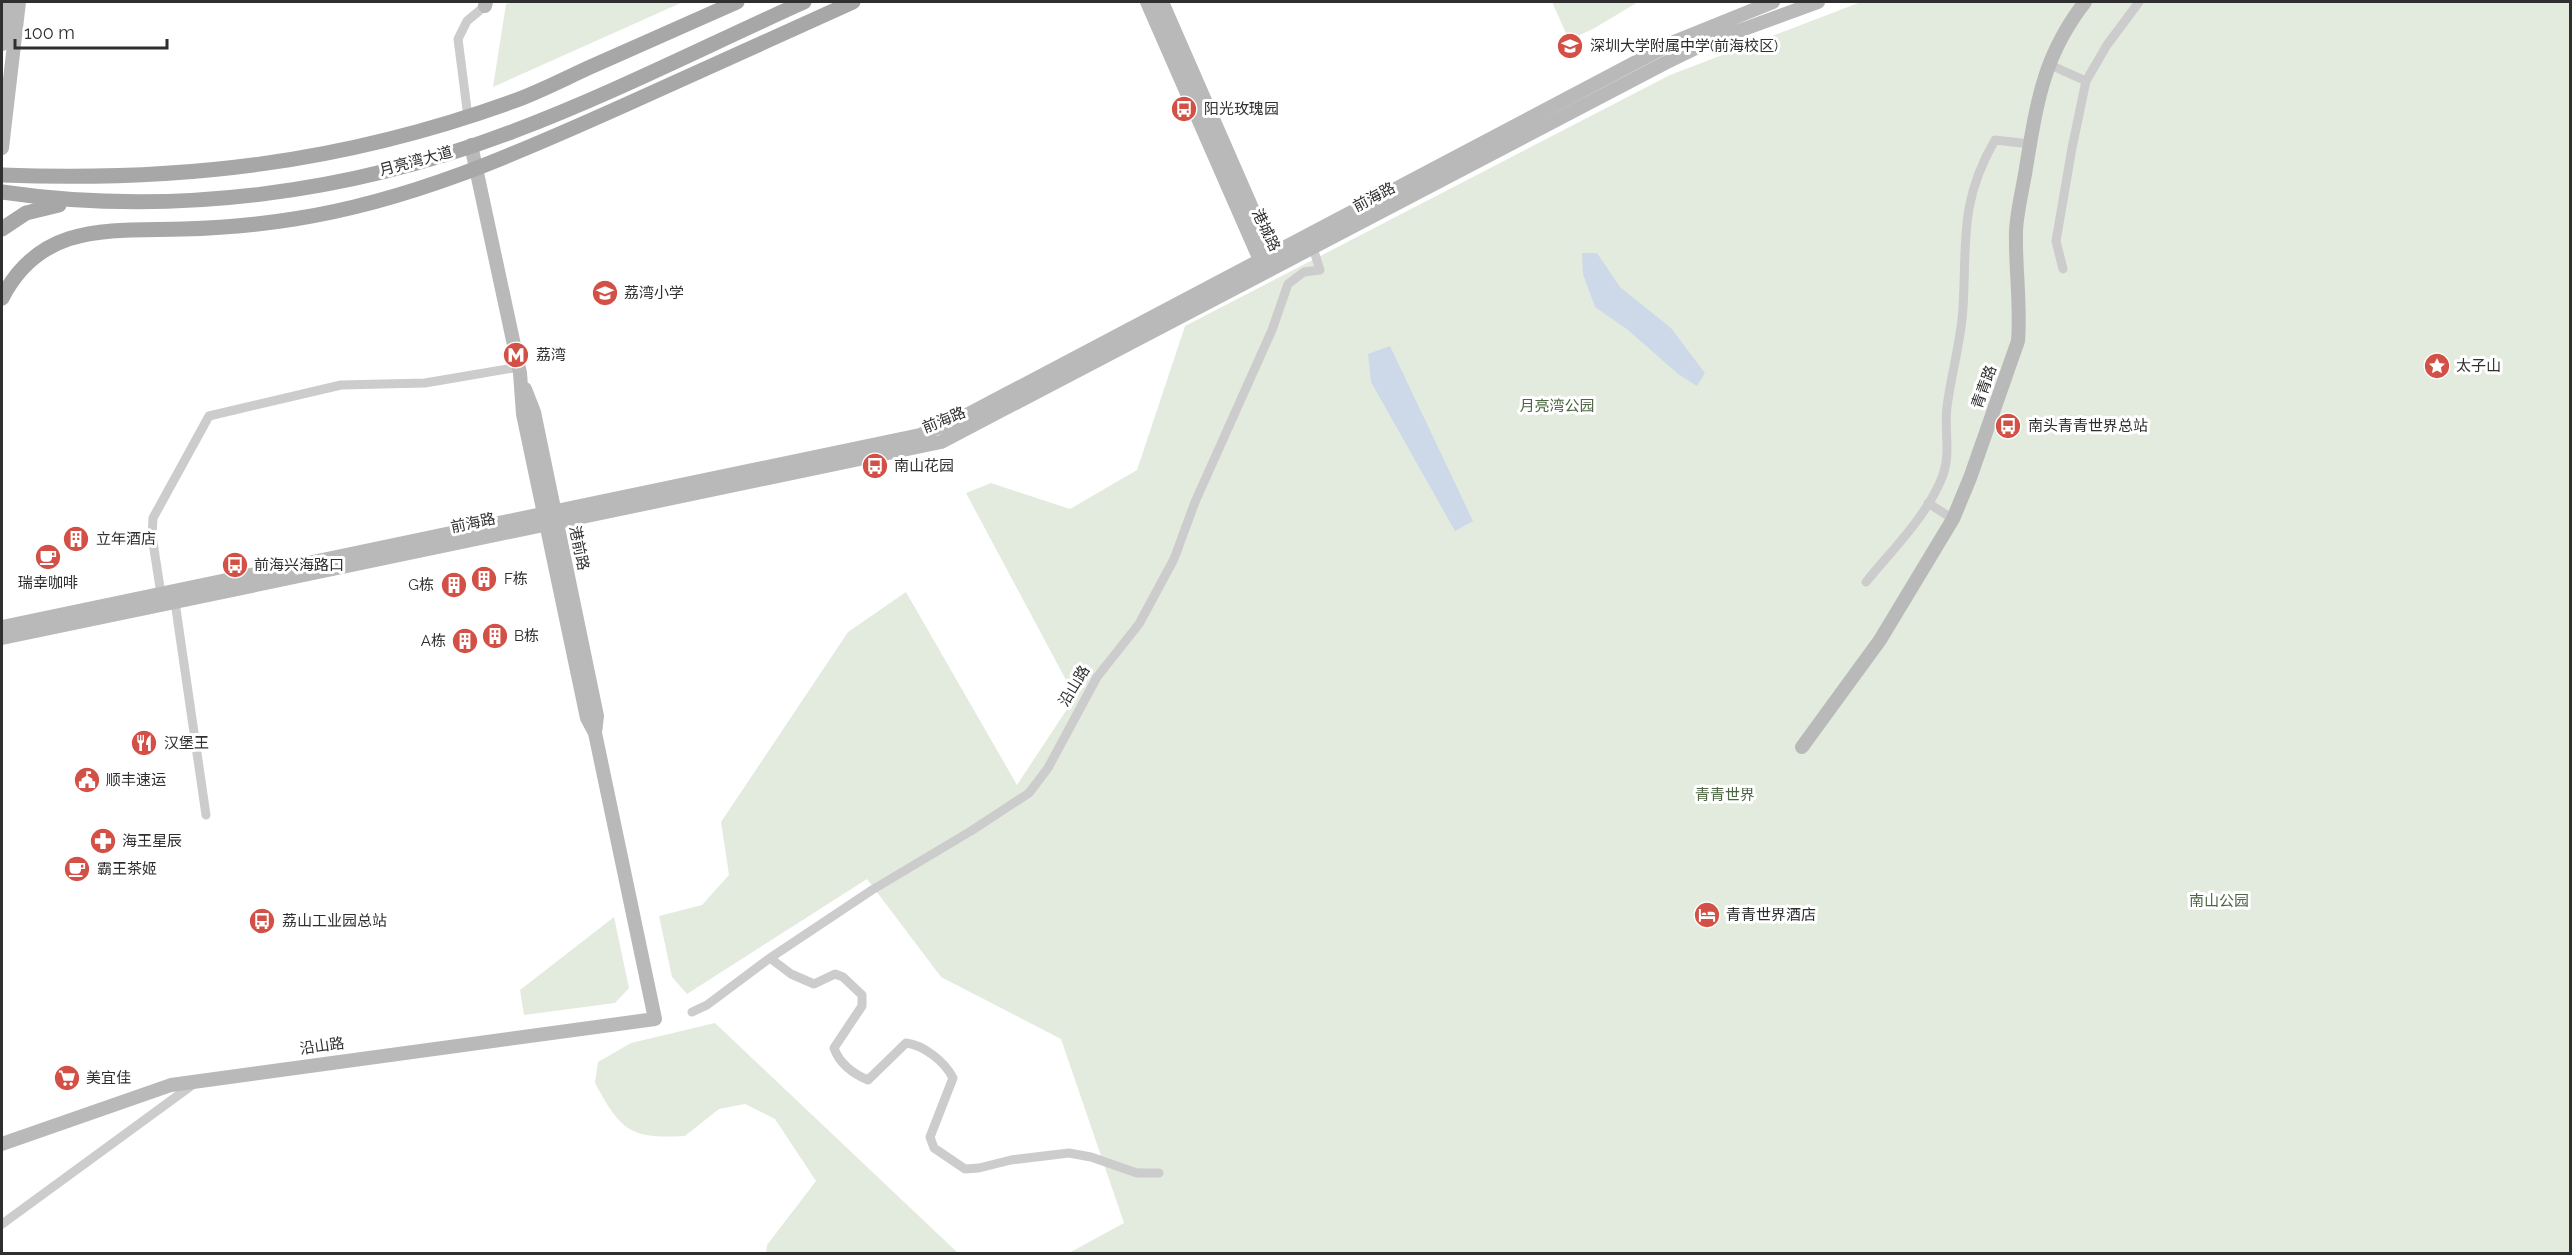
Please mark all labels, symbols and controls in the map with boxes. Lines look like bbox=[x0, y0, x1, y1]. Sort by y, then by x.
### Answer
scale bar bbox=[15, 12, 166, 50]
text: 100 m bbox=[24, 22, 75, 43]
school or university icon: 深圳大学附属中学(前海校区) bbox=[1555, 31, 1585, 61]
place label: 深圳大学附属中学(前海校区) bbox=[1590, 37, 1778, 55]
bus stop icon: 阳光玫瑰园 bbox=[1169, 94, 1199, 124]
place label: 阳光玫瑰园 bbox=[1204, 100, 1279, 118]
street label: 月亮湾大道 bbox=[377, 143, 455, 179]
street label: 前海路 bbox=[1350, 178, 1398, 216]
street label: 港城路 bbox=[1248, 206, 1284, 254]
school or university icon: 荔湾小学 bbox=[590, 278, 620, 308]
place label: 荔湾小学 bbox=[624, 284, 684, 302]
metro station icon: 荔湾 bbox=[501, 340, 531, 370]
place label: 荔湾 bbox=[536, 346, 566, 364]
place icon: 太子山 bbox=[2422, 351, 2452, 381]
place label: 太子山 bbox=[2456, 357, 2501, 375]
street label: 青青路 bbox=[1968, 363, 2000, 411]
park label: 月亮湾公园 bbox=[1519, 397, 1595, 415]
street label: 前海路 bbox=[920, 403, 968, 437]
bus stop icon: 南头青青世界总站 bbox=[1993, 411, 2023, 441]
place label: 南头青青世界总站 bbox=[2028, 417, 2148, 435]
bus stop icon: 南山花园 bbox=[860, 451, 890, 481]
place label: 南山花园 bbox=[894, 457, 954, 475]
street label: 前海路 bbox=[449, 510, 497, 536]
building icon: 立年酒店 bbox=[61, 524, 91, 554]
street label: 港前路 bbox=[566, 524, 592, 572]
place label: 立年酒店 bbox=[96, 530, 156, 548]
cafe icon: 瑞幸咖啡 bbox=[33, 542, 63, 572]
bus stop icon: 前海兴海路口 bbox=[220, 550, 250, 580]
place label: 前海兴海路口 bbox=[254, 556, 344, 574]
building icon: F栋 bbox=[469, 564, 499, 594]
building icon: G栋 bbox=[439, 570, 469, 600]
place label: F栋 bbox=[504, 570, 528, 588]
place label: 瑞幸咖啡 bbox=[18, 574, 78, 592]
place label: G栋 bbox=[408, 576, 434, 594]
building icon: B栋 bbox=[480, 621, 510, 651]
building icon: A栋 bbox=[450, 626, 480, 656]
place label: B栋 bbox=[514, 627, 539, 645]
place label: A栋 bbox=[421, 632, 446, 650]
street label: 沿山路 bbox=[1055, 662, 1093, 710]
restaurant icon: 汉堡王 bbox=[129, 728, 159, 758]
place label: 汉堡王 bbox=[164, 734, 209, 752]
public building icon: 顺丰速运 bbox=[72, 765, 102, 795]
place label: 顺丰速运 bbox=[106, 771, 166, 789]
park label: 青青世界 bbox=[1695, 786, 1755, 804]
pharmacy icon: 海王星辰 bbox=[88, 826, 118, 856]
place label: 海王星辰 bbox=[122, 832, 182, 850]
cafe icon: 霸王茶姬 bbox=[62, 854, 92, 884]
place label: 霸王茶姬 bbox=[97, 860, 157, 878]
park label: 南山公园 bbox=[2189, 892, 2249, 910]
hotel icon: 青青世界酒店 bbox=[1692, 900, 1722, 930]
bus stop icon: 荔山工业园总站 bbox=[247, 906, 277, 936]
place label: 青青世界酒店 bbox=[1726, 906, 1816, 924]
place label: 荔山工业园总站 bbox=[282, 912, 387, 930]
street label: 沿山路 bbox=[298, 1034, 346, 1058]
supermarket icon: 美宜佳 bbox=[52, 1063, 82, 1093]
place label: 美宜佳 bbox=[86, 1069, 131, 1087]

